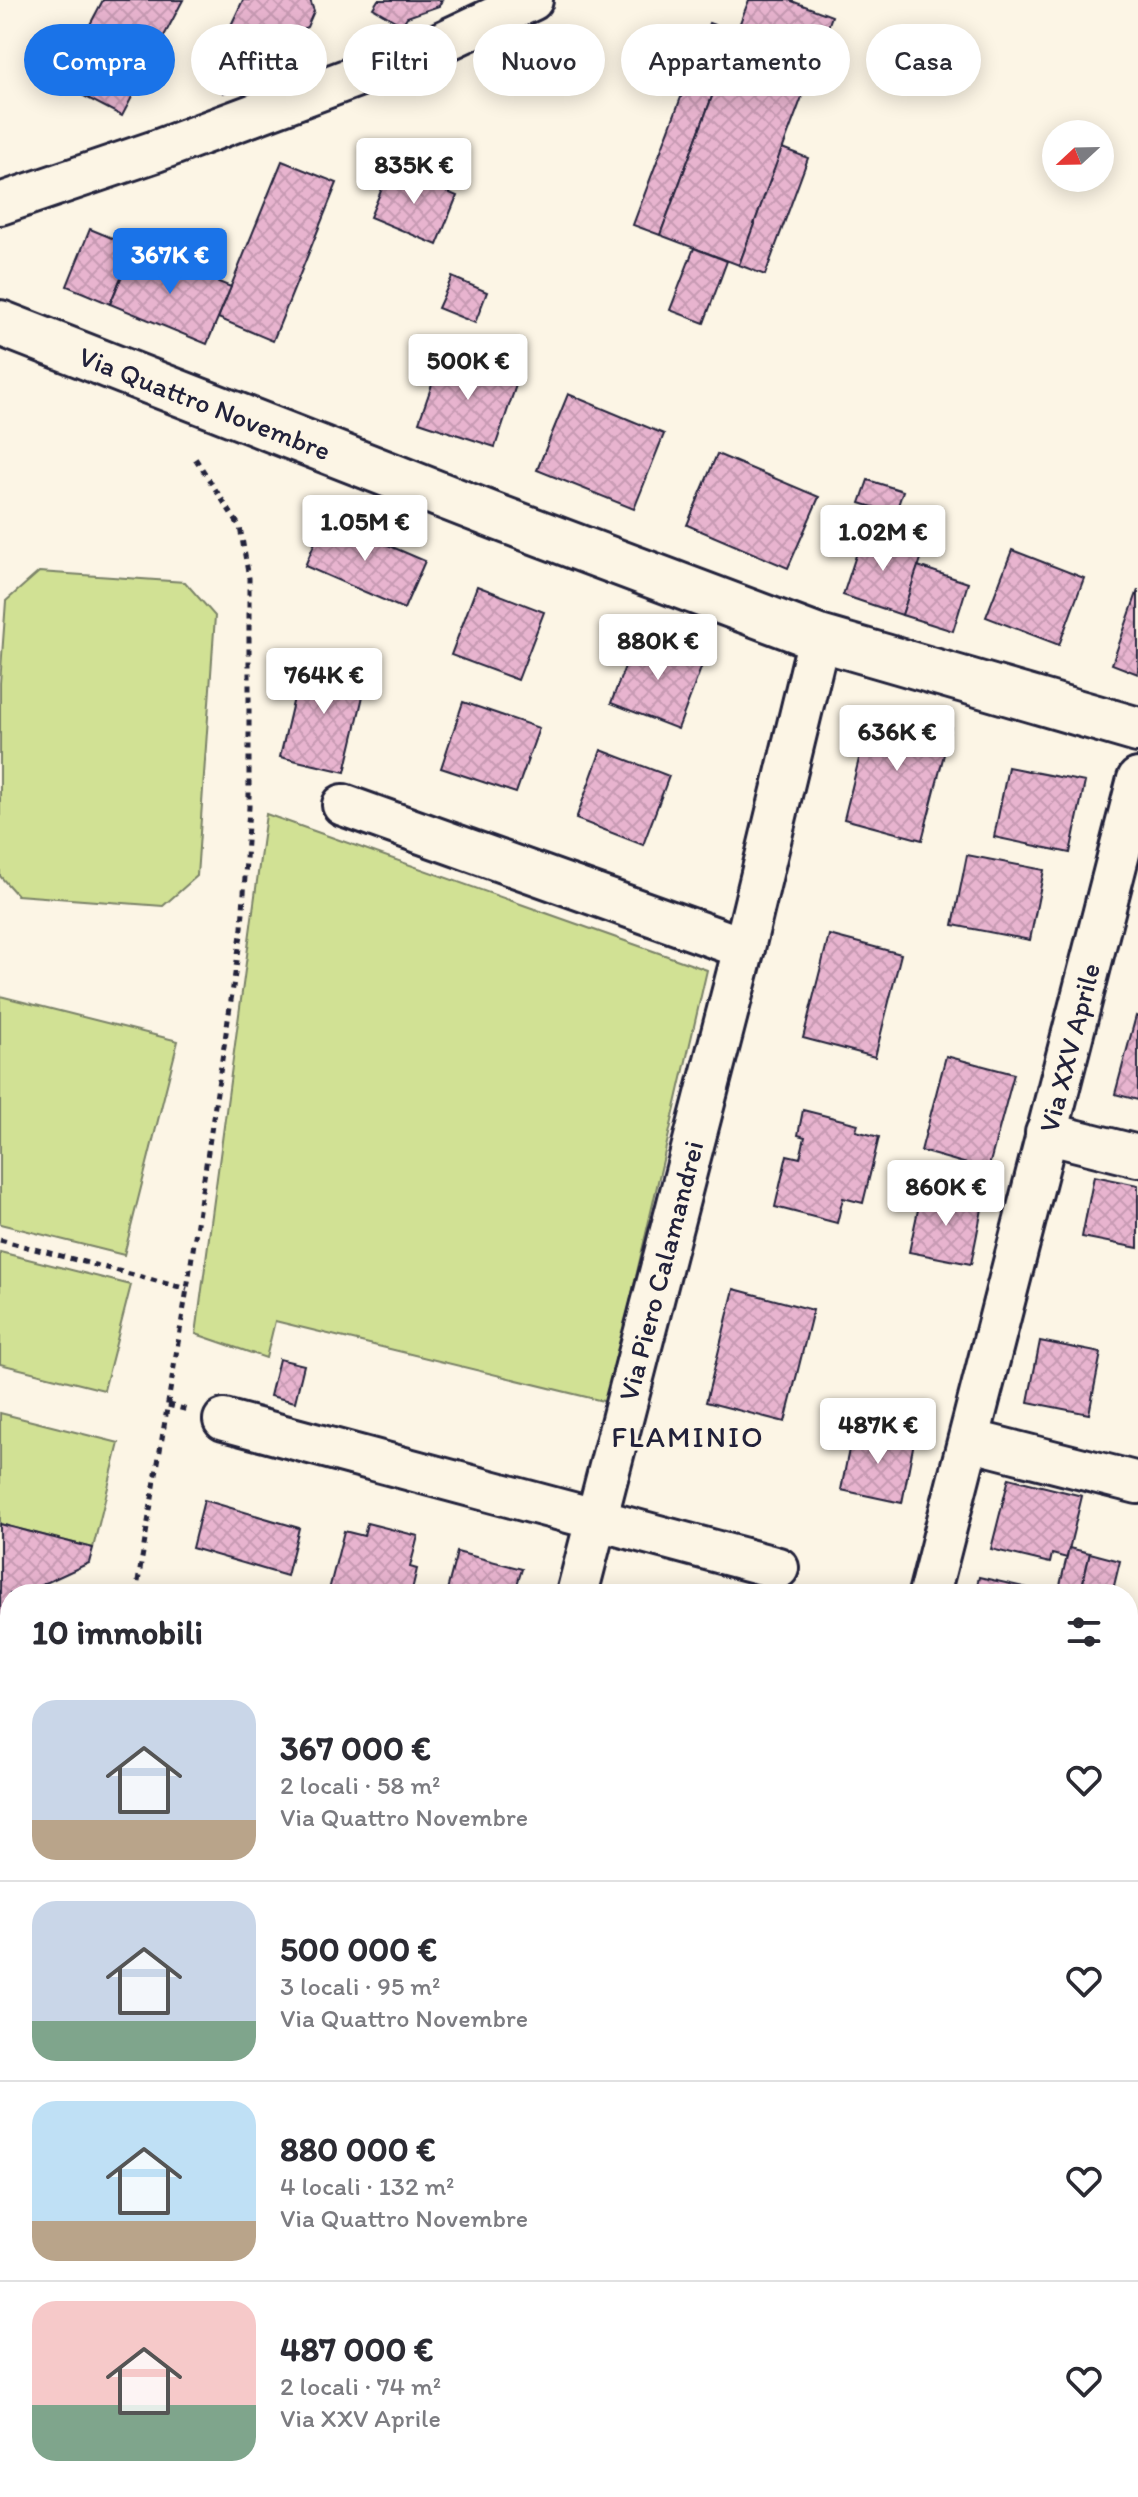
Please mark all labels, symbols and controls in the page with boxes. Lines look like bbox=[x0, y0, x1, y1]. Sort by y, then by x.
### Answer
chip: Compra bbox=[24, 24, 175, 96]
chip: Affitta bbox=[191, 24, 327, 96]
chip: Filtri bbox=[343, 24, 457, 96]
chip: Nuovo bbox=[473, 24, 605, 96]
chip: Appartamento bbox=[621, 24, 850, 96]
chip: Casa bbox=[866, 24, 981, 96]
north arrow bbox=[1042, 120, 1114, 192]
map controls bbox=[1042, 120, 1114, 192]
pin: 835K € bbox=[349, 138, 479, 206]
text: 835K € bbox=[374, 148, 454, 180]
pin: 367K € bbox=[105, 228, 235, 296]
text: 367K € bbox=[131, 238, 209, 270]
pin: 500K € bbox=[403, 334, 533, 402]
street label: Via Quattro Novembre bbox=[74, 339, 336, 467]
text: 500K € bbox=[427, 344, 510, 376]
pin: 1.05M € bbox=[291, 495, 439, 563]
text: 1.05M € bbox=[320, 505, 410, 537]
pin: 1.02M € bbox=[809, 505, 957, 573]
text: 1.02M € bbox=[838, 515, 928, 547]
pin: 880K € bbox=[593, 614, 723, 682]
text: 880K € bbox=[617, 624, 699, 656]
pin: 764K € bbox=[259, 648, 389, 716]
text: 764K € bbox=[284, 658, 364, 690]
pin: 636K € bbox=[832, 705, 962, 773]
text: 636K € bbox=[858, 715, 937, 747]
street label: Via XXV Aprile bbox=[1031, 960, 1107, 1136]
street label: Via Piero Calamandrei bbox=[611, 1137, 710, 1404]
pin: 860K € bbox=[881, 1160, 1011, 1228]
text: 860K € bbox=[905, 1170, 987, 1202]
pin: 487K € bbox=[813, 1398, 943, 1466]
text: 487K € bbox=[838, 1408, 918, 1440]
district label: FLAMINIO bbox=[611, 1418, 765, 1455]
icon: filters bbox=[1062, 1610, 1106, 1654]
text: 10 immobili bbox=[32, 1612, 203, 1653]
text: 367 000 € bbox=[280, 1728, 431, 1769]
icon: home bbox=[96, 1732, 192, 1828]
icon: heart bbox=[1062, 1758, 1106, 1802]
text: 2 locali · 58 m² bbox=[280, 1769, 440, 1801]
text: Via Quattro Novembre bbox=[280, 1801, 528, 1833]
text: 500 000 € bbox=[280, 1929, 437, 1970]
icon: home bbox=[96, 1933, 192, 2029]
icon: heart bbox=[1062, 1959, 1106, 2003]
text: 3 locali · 95 m² bbox=[280, 1970, 440, 2002]
text: Via Quattro Novembre bbox=[280, 2002, 528, 2034]
text: 880 000 € bbox=[280, 2129, 436, 2170]
icon: home bbox=[96, 2133, 192, 2229]
icon: heart bbox=[1062, 2159, 1106, 2203]
text: 4 locali · 132 m² bbox=[280, 2170, 454, 2202]
text: Via Quattro Novembre bbox=[280, 2202, 528, 2234]
text: 487 000 € bbox=[280, 2329, 433, 2370]
icon: home bbox=[96, 2333, 192, 2429]
icon: heart bbox=[1062, 2359, 1106, 2403]
text: 2 locali · 74 m² bbox=[280, 2370, 441, 2402]
text: Via XXV Aprile bbox=[280, 2402, 441, 2434]

